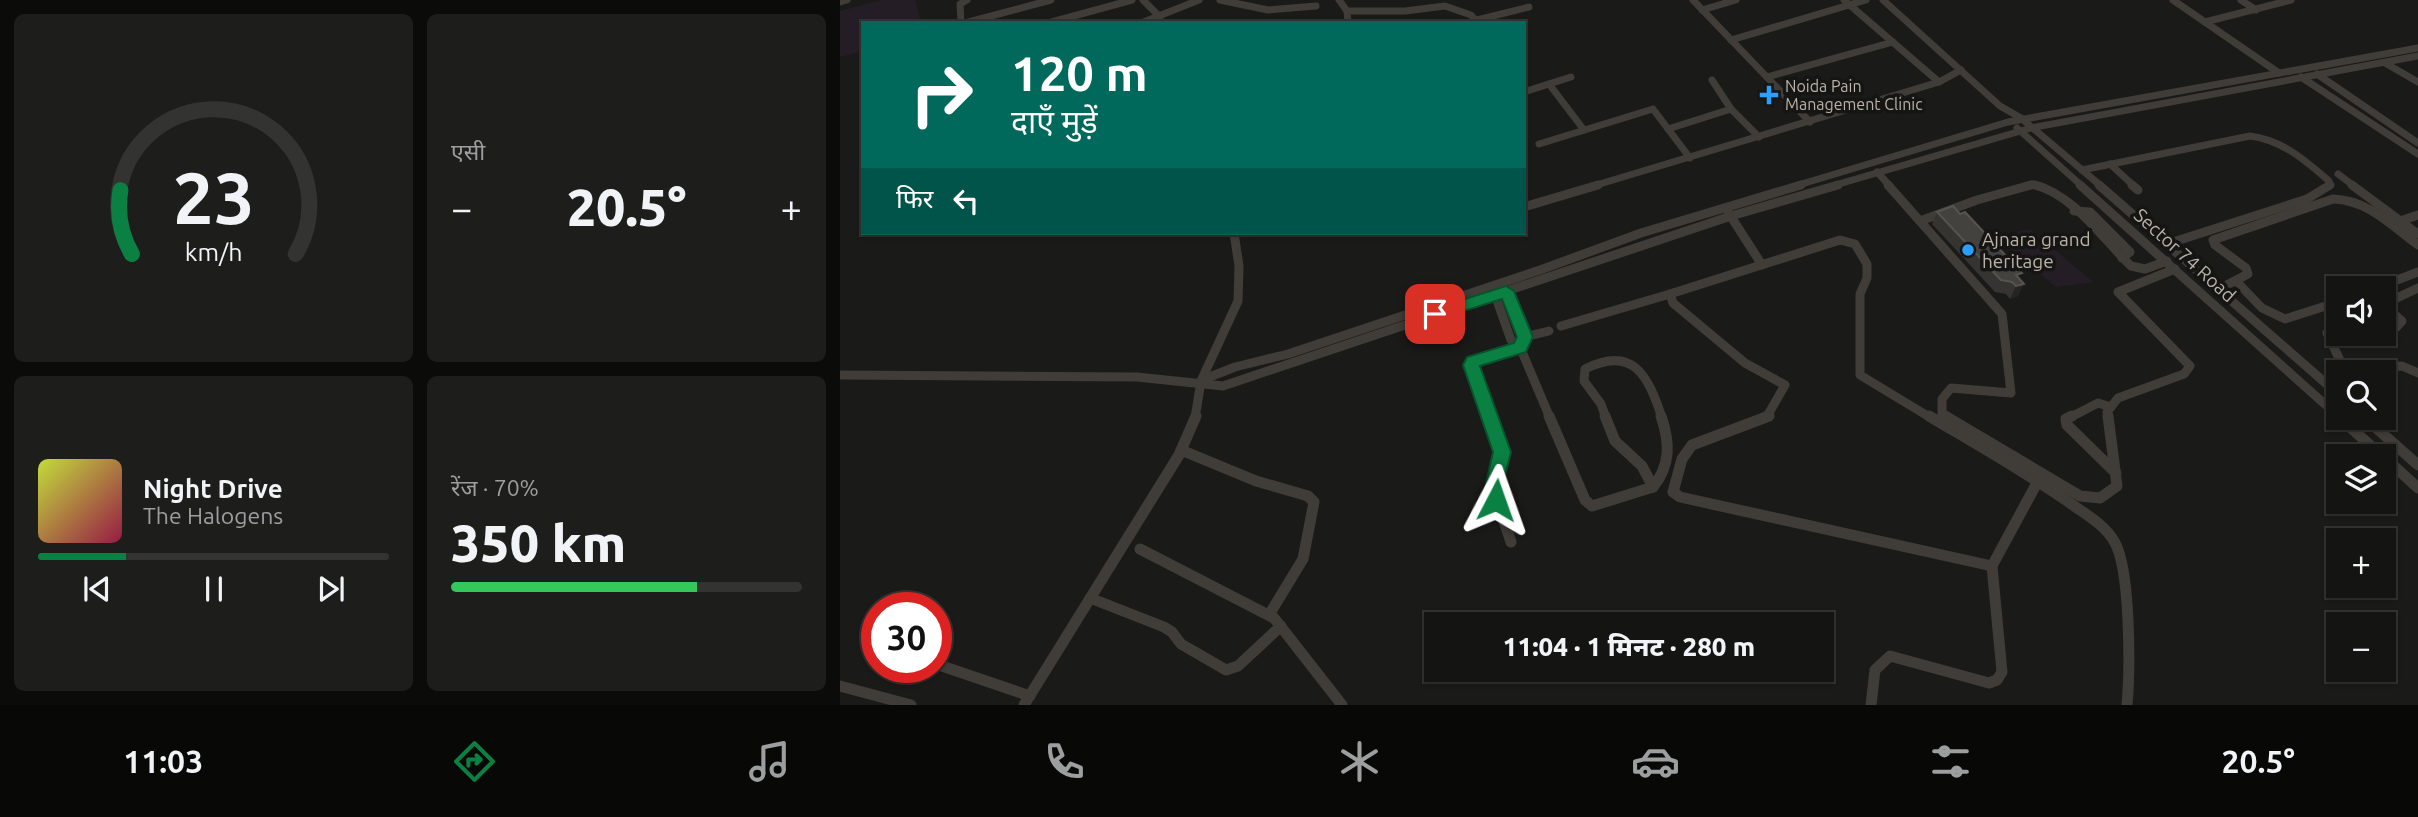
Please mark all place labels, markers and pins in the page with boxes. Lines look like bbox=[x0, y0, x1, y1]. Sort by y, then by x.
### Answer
place label: Noida Pain Management Clinic bbox=[1785, 77, 1923, 113]
marker: Noida Pain Management Clinic bbox=[1759, 85, 1779, 105]
place label: Ajnara grand heritage bbox=[1982, 228, 2091, 272]
marker: Ajnara grand heritage bbox=[1960, 242, 1976, 258]
pin bbox=[1405, 284, 1465, 344]

